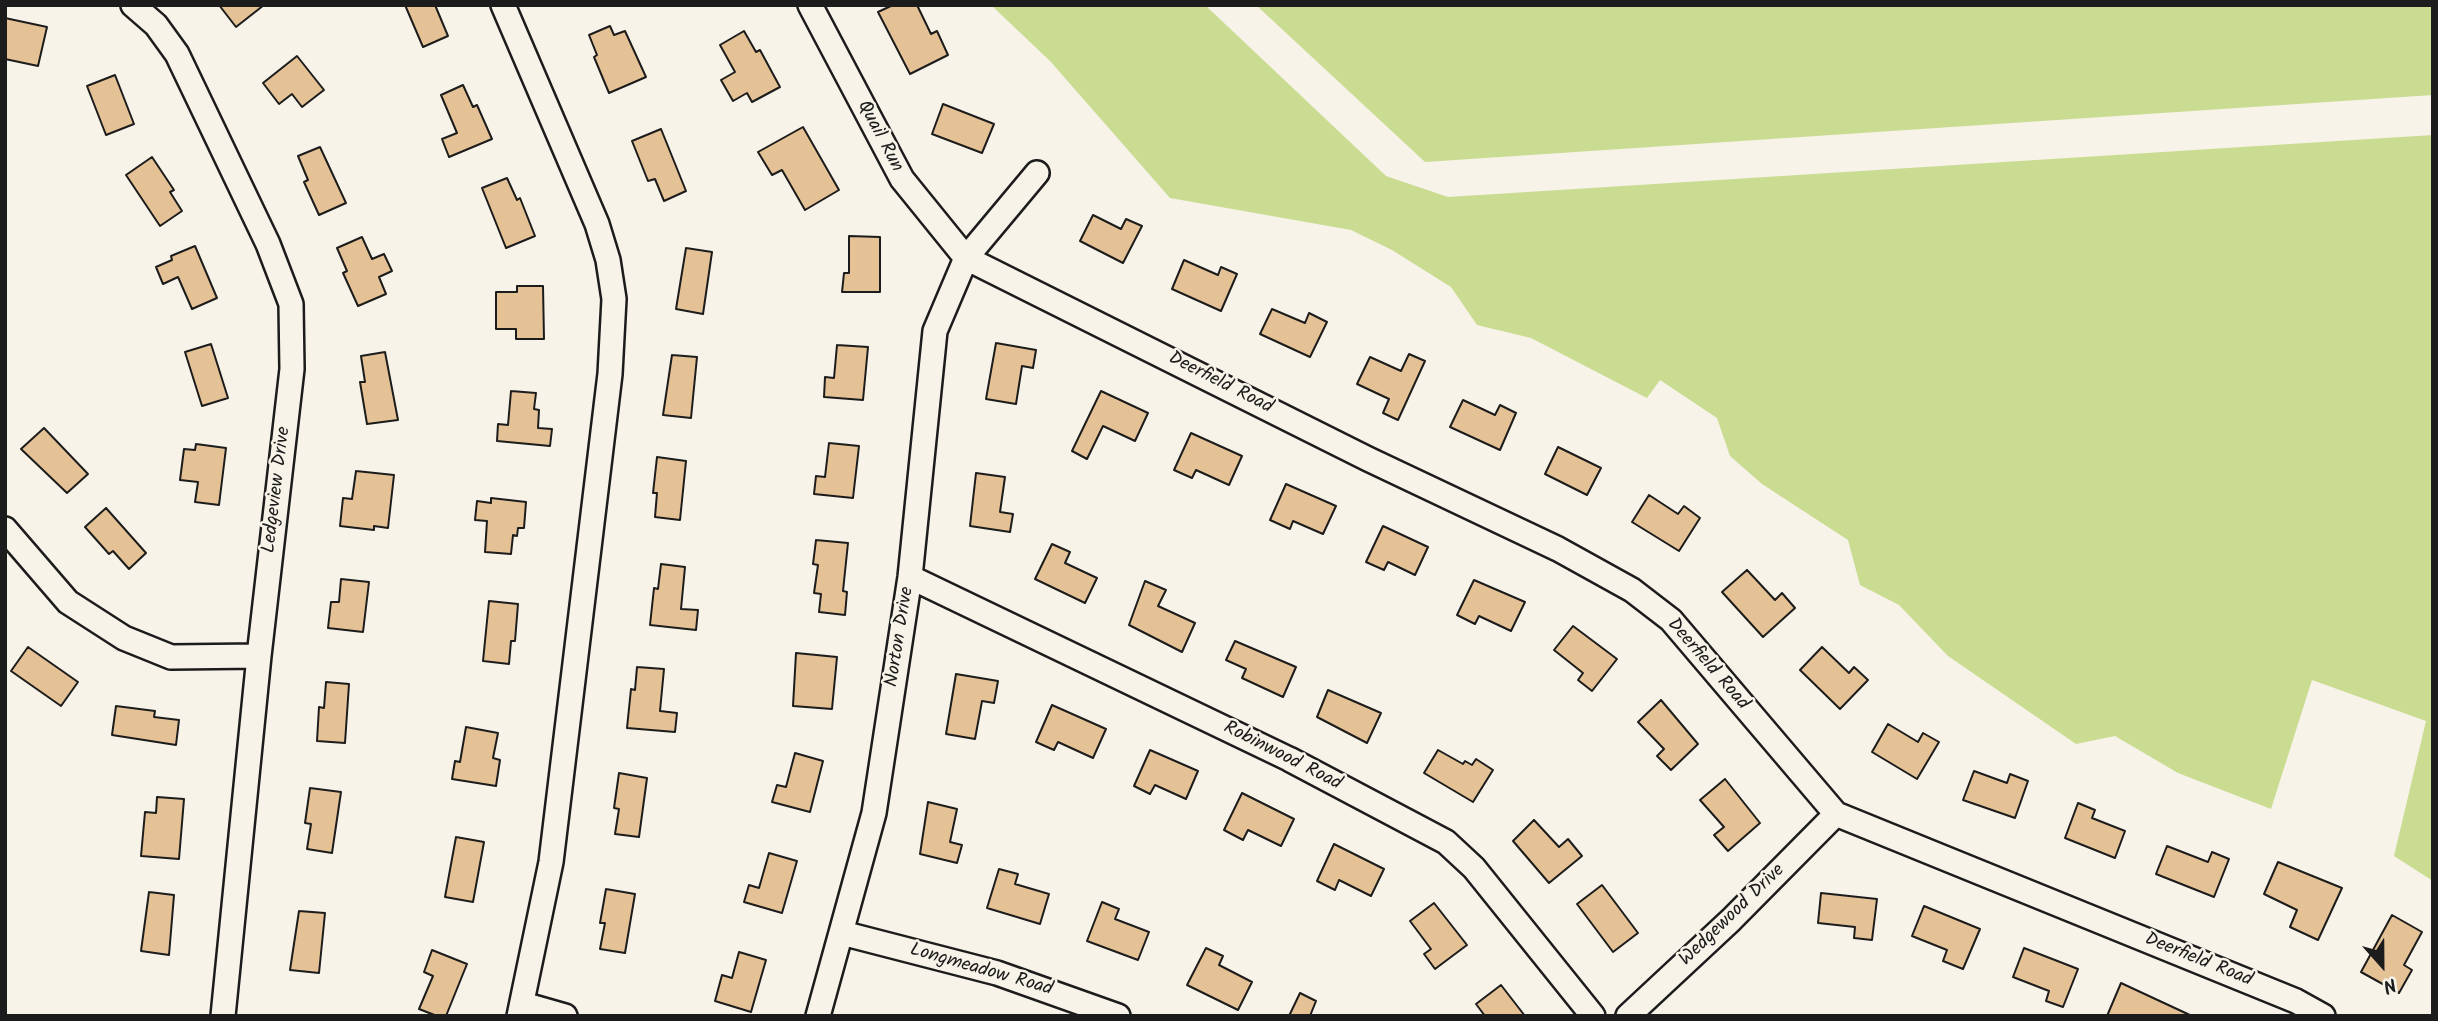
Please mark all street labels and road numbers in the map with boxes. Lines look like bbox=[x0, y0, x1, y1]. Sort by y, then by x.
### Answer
street label: Quail Run bbox=[851, 97, 907, 177]
street label: Deerfield Road bbox=[1164, 348, 1276, 420]
street label: Ledgeview Drive bbox=[259, 426, 297, 554]
street label: Norton Drive bbox=[882, 585, 920, 689]
street label: Deerfield Road bbox=[1661, 614, 1753, 716]
street label: Robinwood Road bbox=[1219, 717, 1345, 797]
street label: Wedgewood Drive bbox=[1676, 860, 1790, 972]
street label: Deerfield Road bbox=[2141, 929, 2255, 993]
street label: Longmeadow Road bbox=[907, 940, 1055, 1002]

